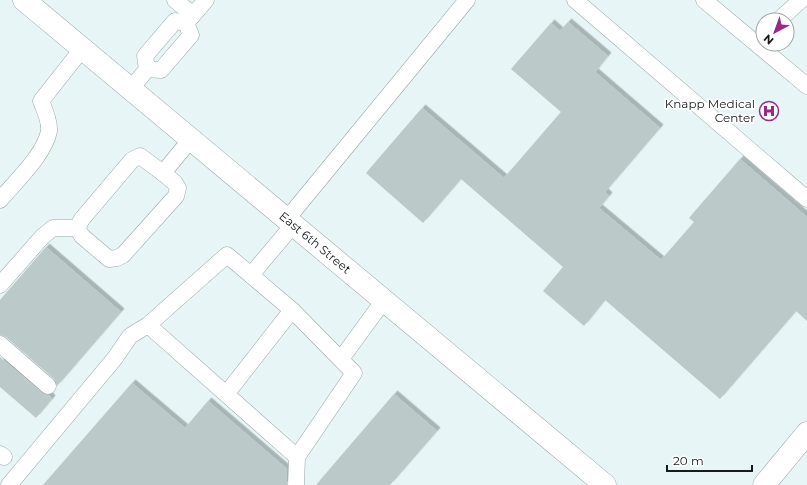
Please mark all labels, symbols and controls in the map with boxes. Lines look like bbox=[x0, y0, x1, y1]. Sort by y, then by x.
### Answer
north arrow bbox=[755, 12, 795, 52]
text: N bbox=[760, 31, 776, 48]
place label: Knapp Medical Center bbox=[665, 96, 755, 125]
hospital icon: Knapp Medical Center bbox=[758, 100, 780, 122]
street label: East 6th Street bbox=[276, 208, 354, 277]
scale bar bbox=[667, 447, 752, 473]
text: 20 m bbox=[673, 453, 704, 468]

